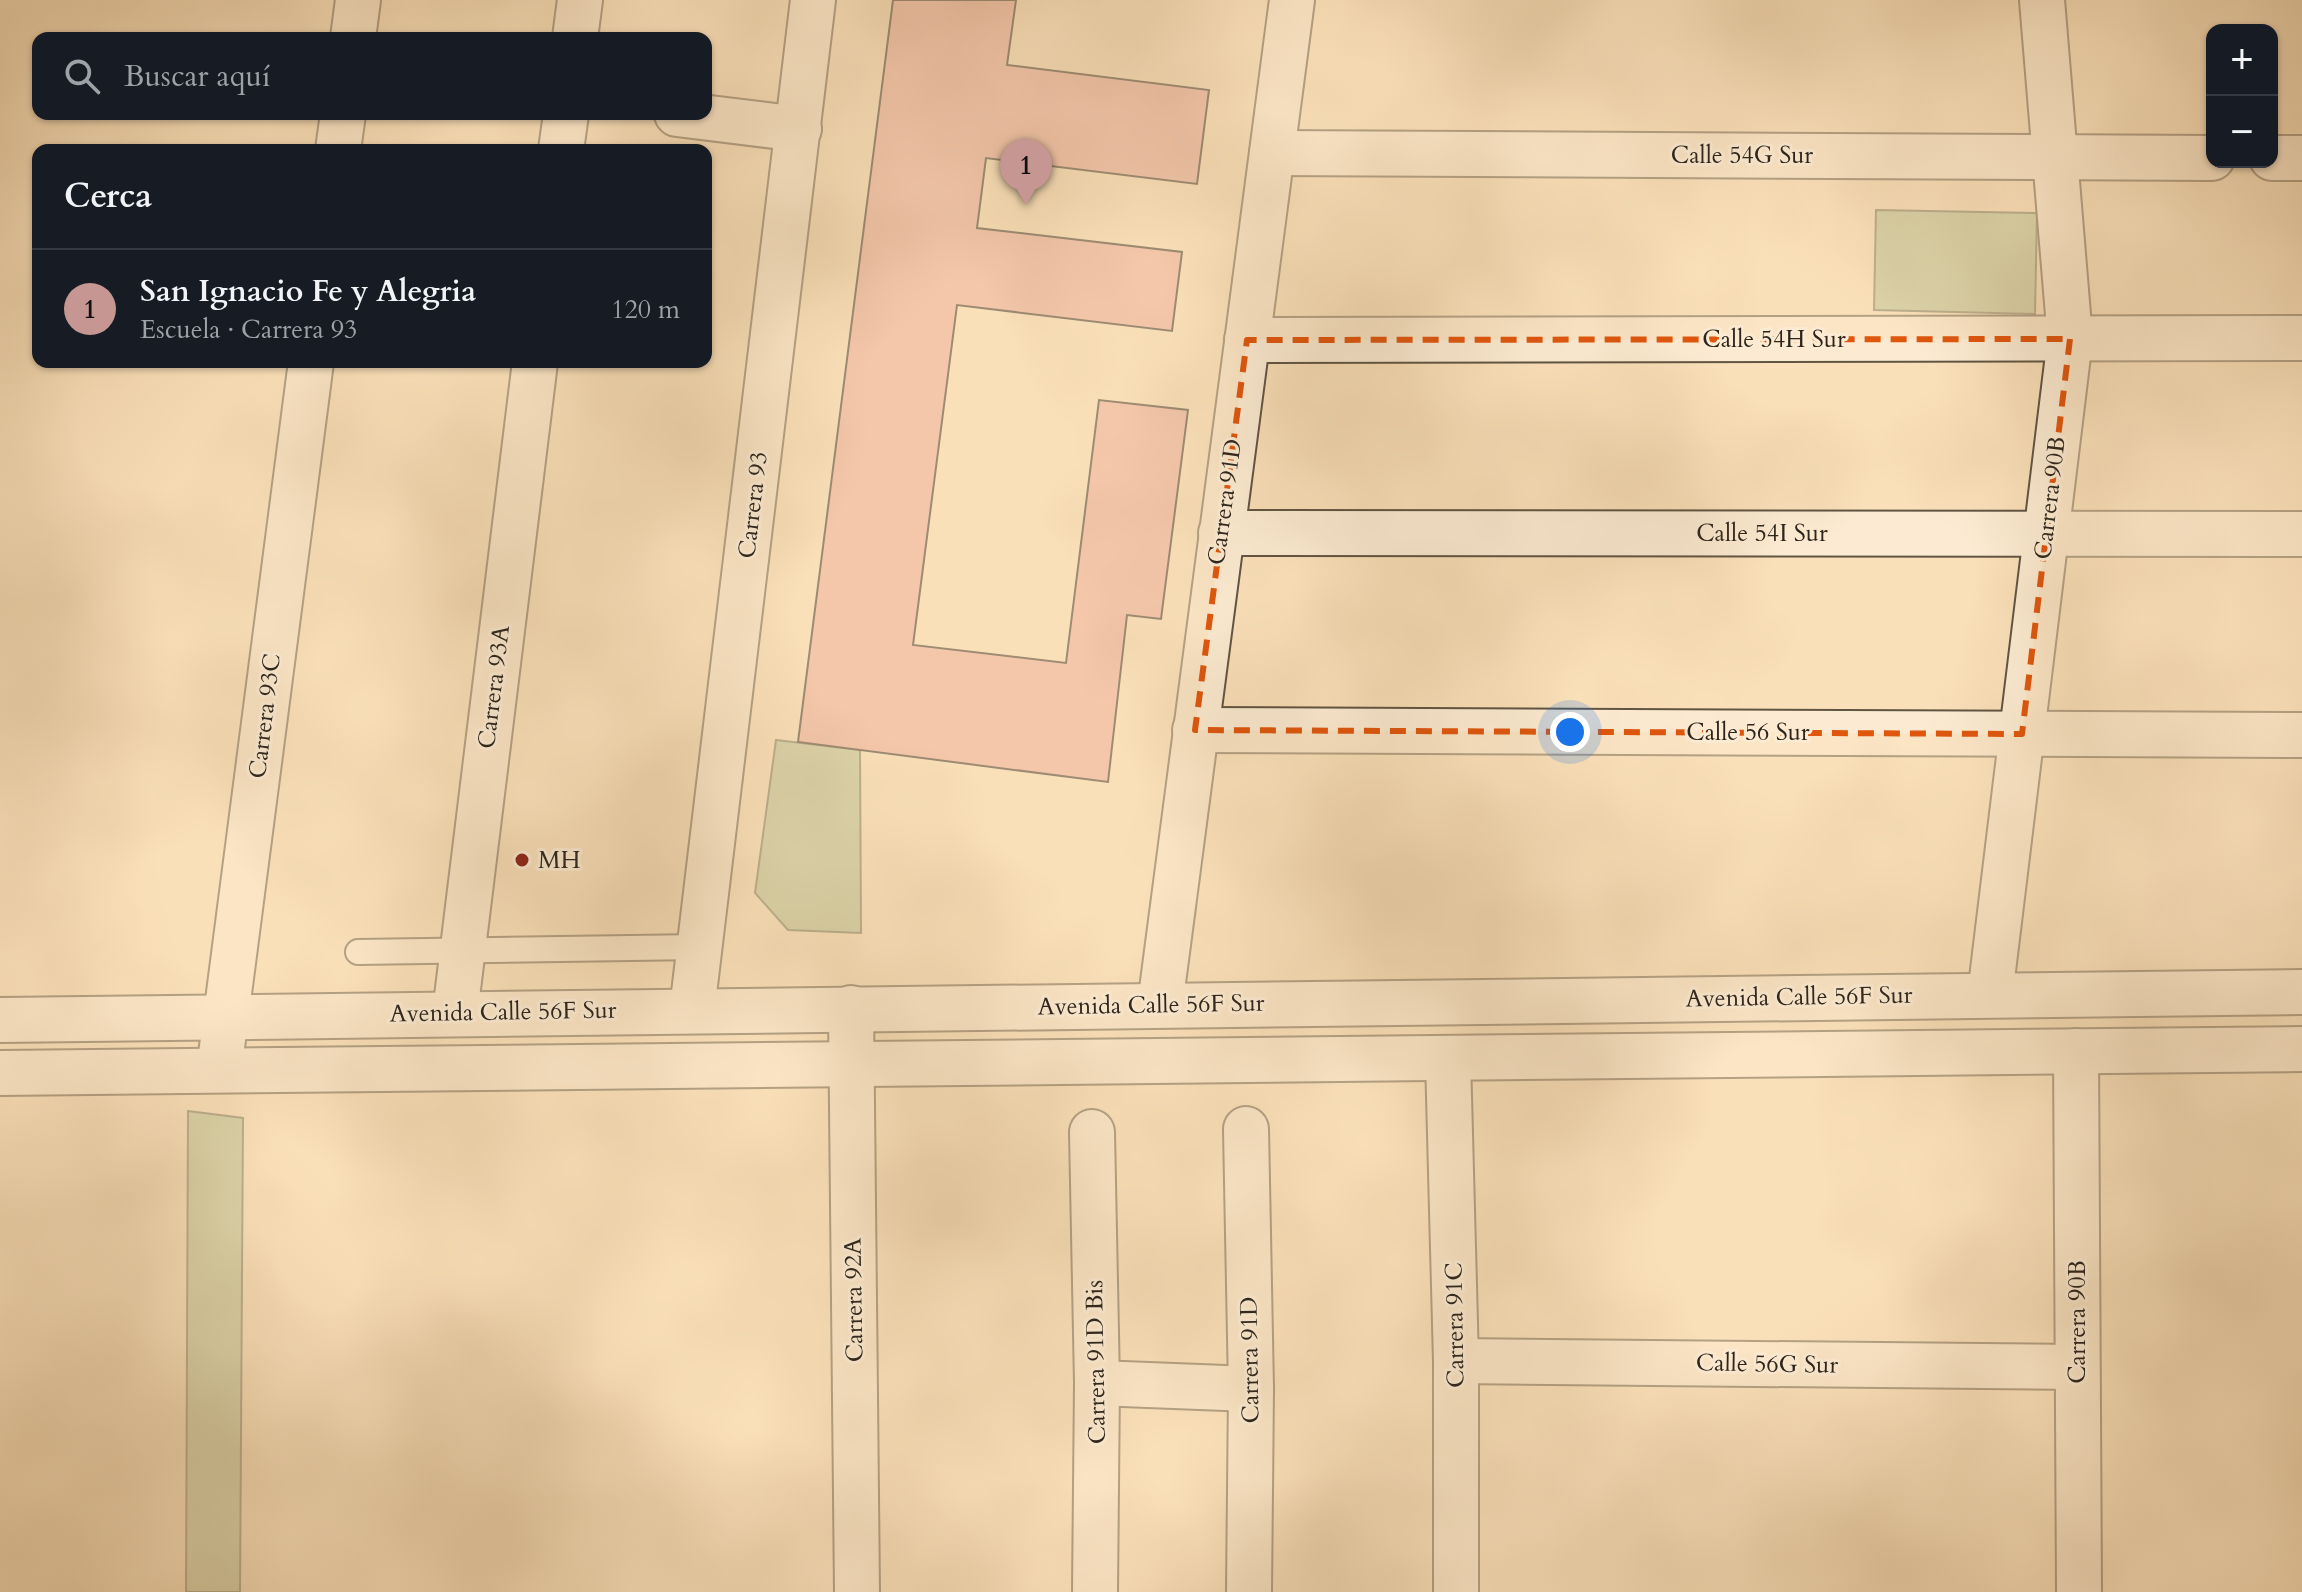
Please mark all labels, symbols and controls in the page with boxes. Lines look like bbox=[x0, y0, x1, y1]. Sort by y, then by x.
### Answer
map controls bbox=[2206, 24, 2278, 168]
button: + bbox=[2206, 24, 2278, 96]
search box bbox=[32, 32, 712, 120]
icon: search bbox=[60, 54, 104, 98]
text: Buscar aquí bbox=[124, 56, 270, 97]
button: − bbox=[2206, 96, 2278, 168]
pin: 1 bbox=[1000, 139, 1052, 205]
street label: Calle 54G Sur bbox=[1671, 139, 1813, 172]
text: Cerca bbox=[64, 173, 152, 219]
text: San Ignacio Fe y Alegria bbox=[140, 271, 476, 312]
text: 1 bbox=[83, 292, 97, 327]
text: 120 m bbox=[611, 292, 680, 327]
text: Escuela · Carrera 93 bbox=[140, 312, 357, 347]
street label: Calle 54H Sur bbox=[1702, 323, 1846, 356]
street label: Carrera 90B bbox=[2026, 435, 2074, 561]
street label: Carrera 91D bbox=[1200, 437, 1250, 567]
street label: Carrera 93 bbox=[730, 450, 776, 560]
street label: Calle 54I Sur bbox=[1696, 517, 1828, 550]
street label: Carrera 93A bbox=[470, 622, 518, 751]
street label: Carrera 93C bbox=[241, 652, 289, 780]
your location bbox=[1550, 712, 1590, 752]
street label: Calle 56 Sur bbox=[1686, 716, 1810, 749]
place label: MH bbox=[538, 844, 581, 877]
marker: MH bbox=[513, 851, 531, 869]
street label: Avenida Calle 56F Sur bbox=[1685, 979, 1913, 1015]
street label: Avenida Calle 56F Sur bbox=[1037, 987, 1265, 1023]
street label: Avenida Calle 56F Sur bbox=[389, 994, 617, 1030]
street label: Carrera 92A bbox=[836, 1237, 872, 1362]
street label: Carrera 90B bbox=[2061, 1260, 2094, 1384]
street label: Carrera 91C bbox=[1437, 1262, 1473, 1388]
street label: Carrera 91D Bis bbox=[1078, 1280, 1114, 1444]
street label: Carrera 91D bbox=[1232, 1296, 1268, 1424]
street label: Calle 56G Sur bbox=[1696, 1346, 1839, 1382]

